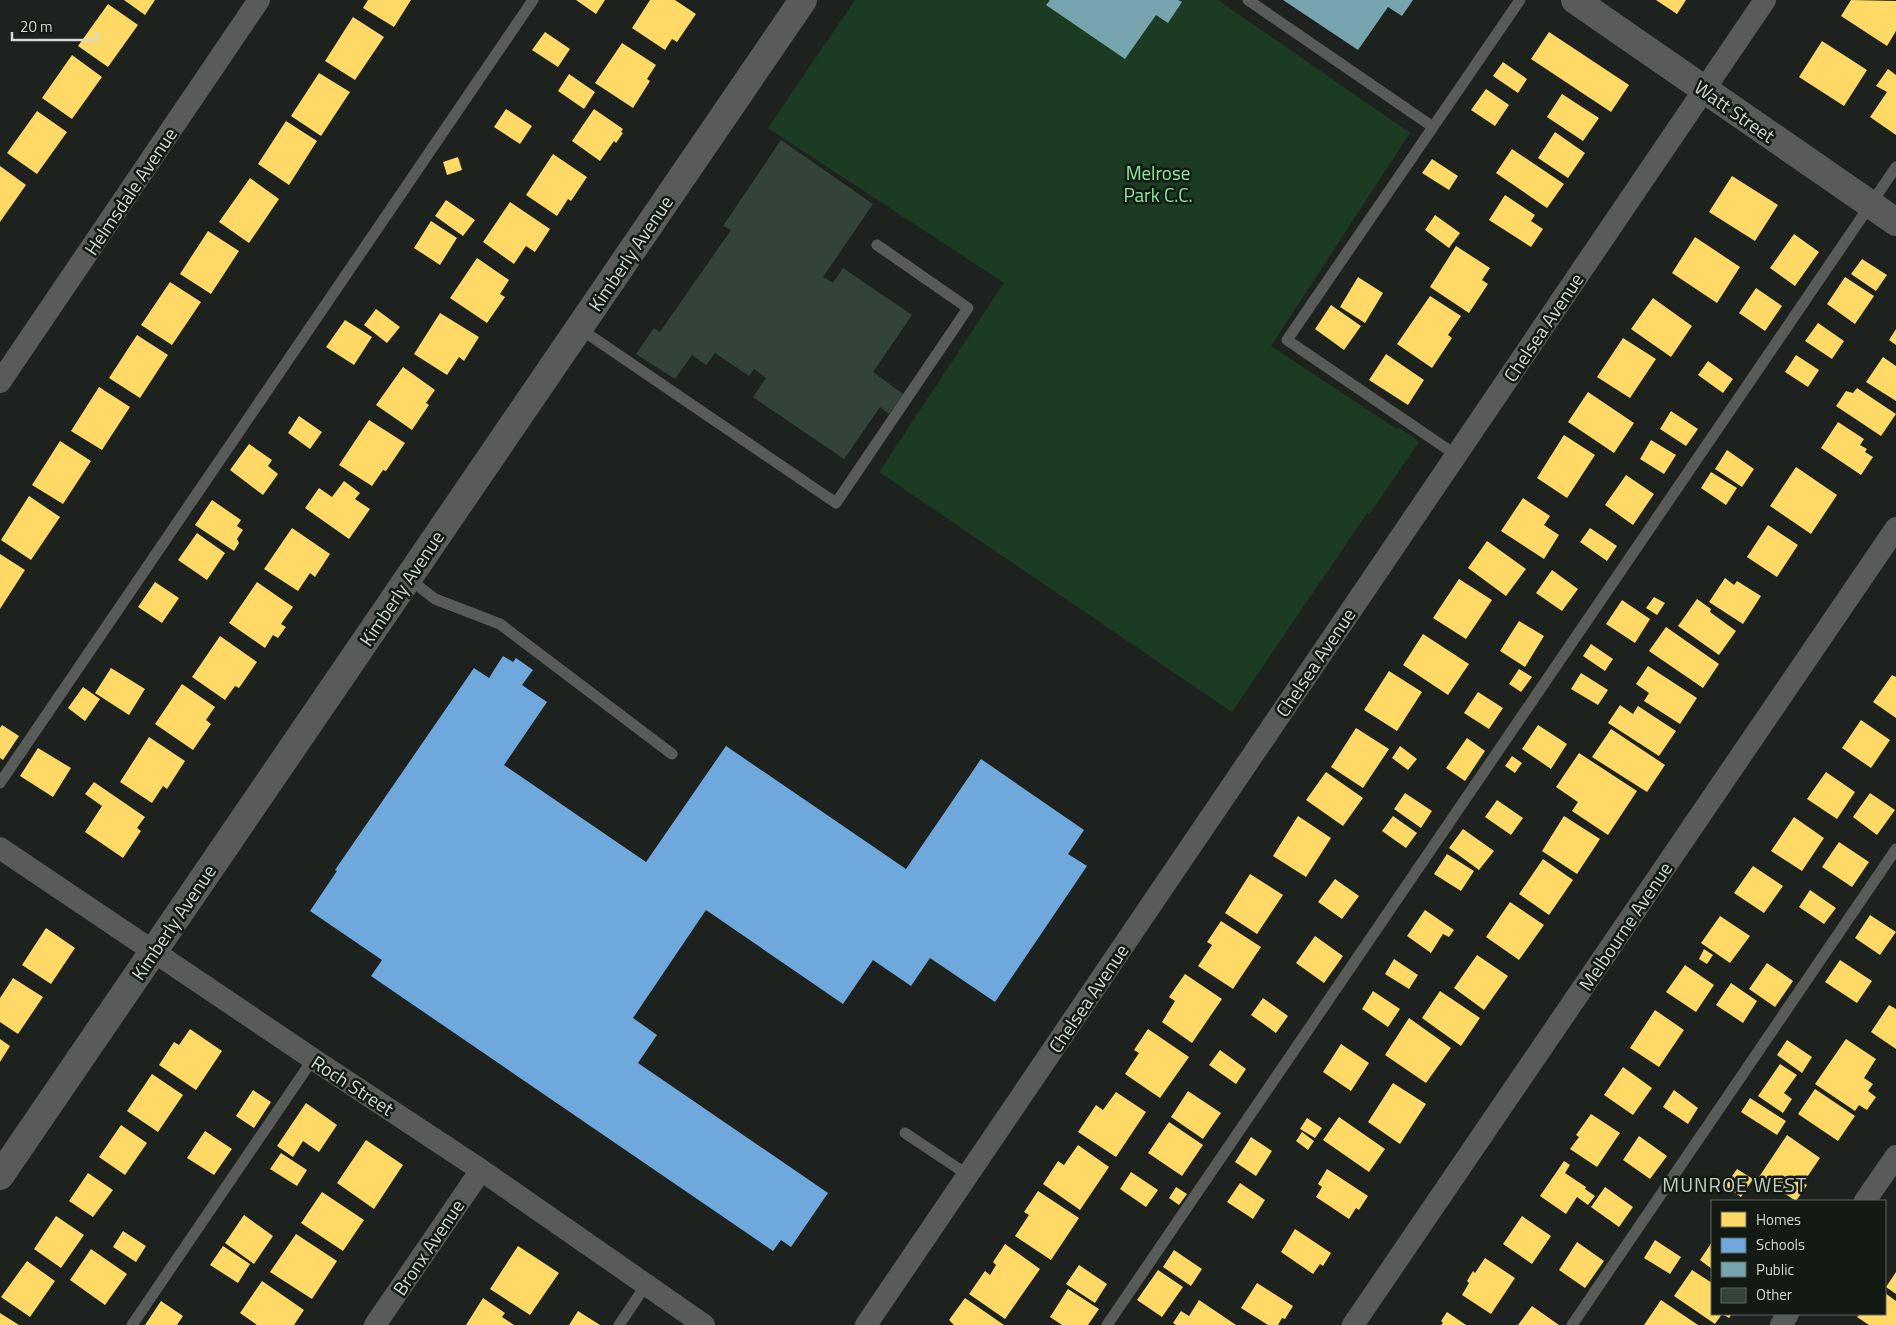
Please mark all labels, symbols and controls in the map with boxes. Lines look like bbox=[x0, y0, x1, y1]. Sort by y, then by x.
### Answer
scale bar bbox=[12, 10, 98, 42]
text: 20 m bbox=[20, 15, 53, 38]
street label: Watt Street bbox=[1689, 73, 1781, 150]
street label: Helmsdale Avenue bbox=[76, 121, 184, 261]
park label: Melrose Park C.C. bbox=[1123, 158, 1193, 209]
street label: Kimberly Avenue bbox=[580, 189, 680, 317]
street label: Chelsea Avenue bbox=[1496, 267, 1590, 387]
street label: Kimberly Avenue bbox=[351, 524, 451, 652]
street label: Chelsea Avenue bbox=[1268, 602, 1362, 722]
street label: Melbourne Avenue bbox=[1571, 856, 1679, 996]
street label: Kimberly Avenue bbox=[123, 858, 223, 986]
street label: Chelsea Avenue bbox=[1041, 938, 1135, 1058]
street label: Roch Street bbox=[306, 1047, 400, 1123]
district label: MUNROE WEST bbox=[1662, 1169, 1808, 1200]
street label: Bronx Avenue bbox=[385, 1193, 471, 1301]
legend bbox=[1711, 1200, 1886, 1315]
text: Homes bbox=[1756, 1208, 1801, 1231]
text: Schools bbox=[1756, 1233, 1805, 1256]
text: Public bbox=[1756, 1258, 1794, 1281]
text: Other bbox=[1756, 1283, 1792, 1306]

